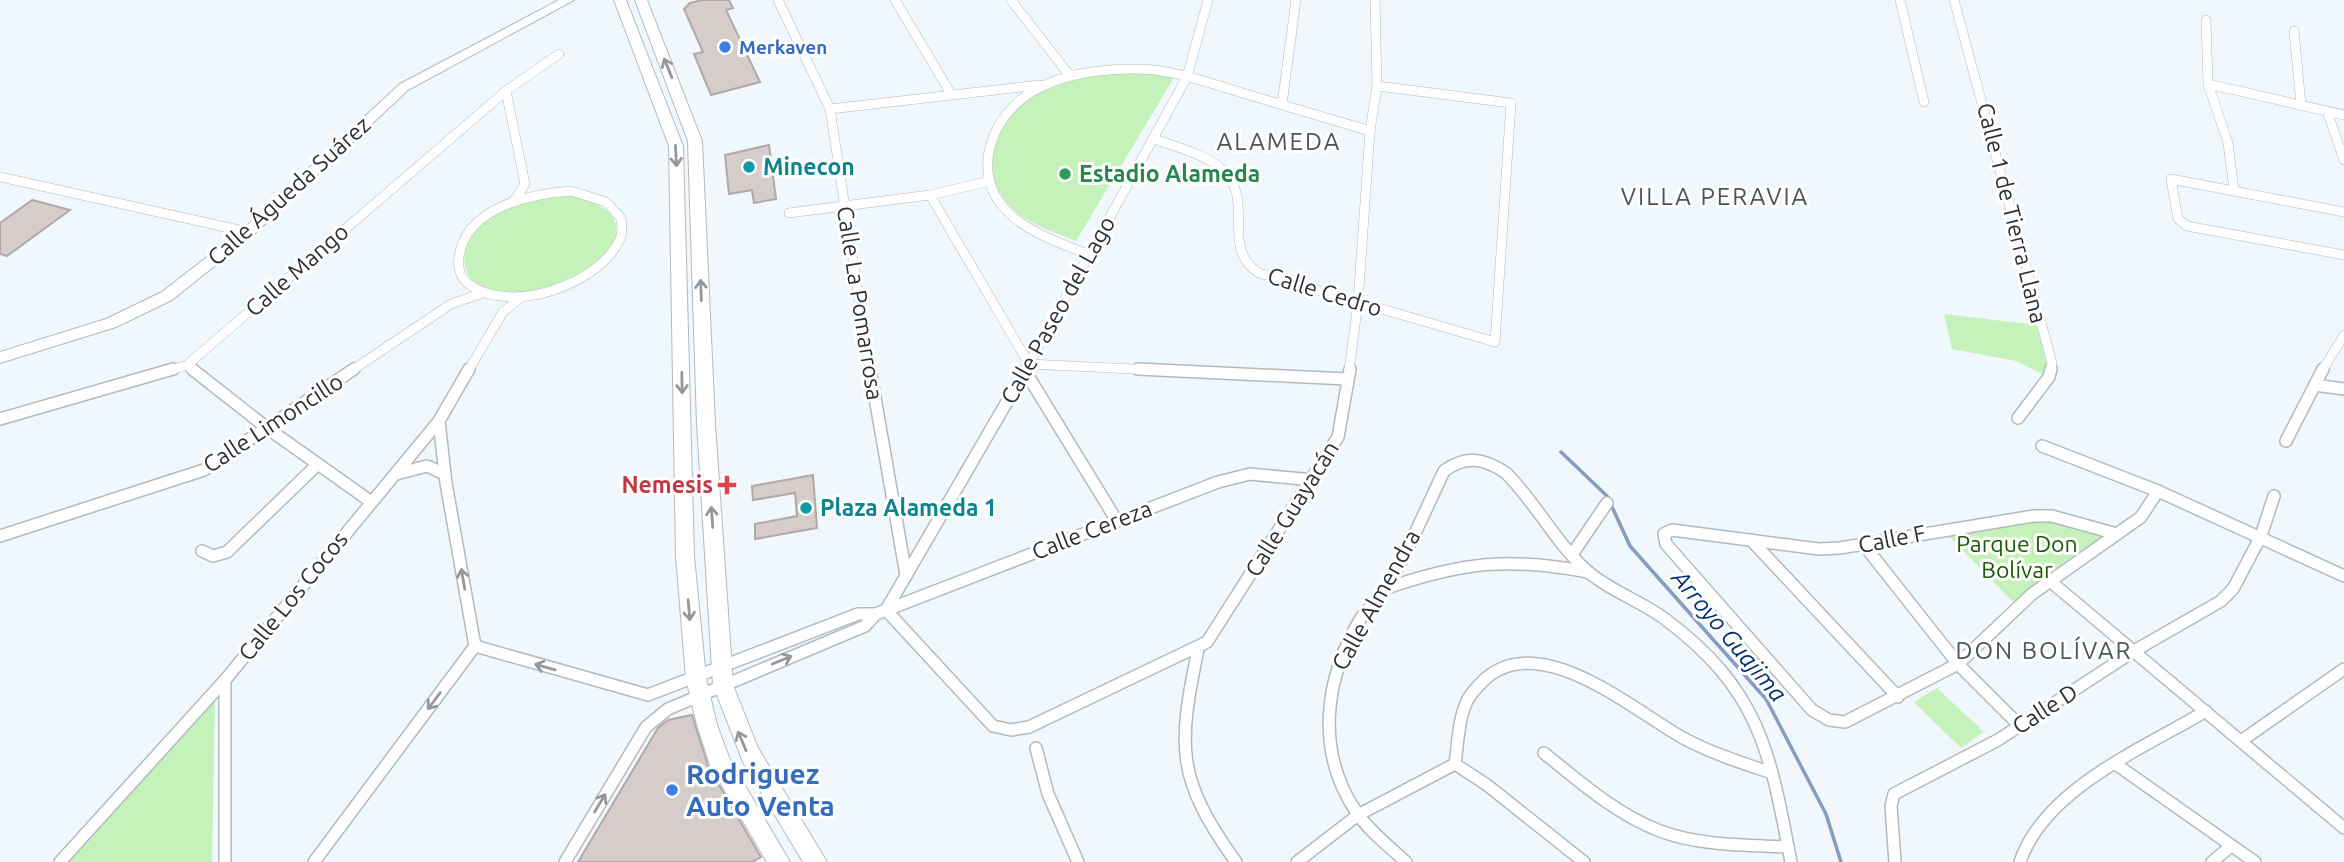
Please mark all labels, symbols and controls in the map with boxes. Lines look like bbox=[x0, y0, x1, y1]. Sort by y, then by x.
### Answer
place label: Merkaven bbox=[739, 36, 827, 58]
marker: Merkaven bbox=[717, 39, 733, 55]
one-way arrow bbox=[661, 57, 674, 79]
street label: Calle 1 de Tierra Llana bbox=[1973, 100, 2052, 326]
street label: Calle Águeda Suárez bbox=[202, 111, 375, 270]
district label: ALAMEDA bbox=[1217, 128, 1341, 155]
one-way arrow bbox=[670, 144, 683, 167]
place label: Minecon bbox=[763, 154, 855, 179]
marker: Minecon bbox=[741, 159, 757, 175]
place label: Estadio Alameda bbox=[1079, 161, 1260, 186]
marker: Estadio Alameda bbox=[1057, 166, 1073, 182]
district label: VILLA PERAVIA bbox=[1621, 183, 1809, 210]
street label: Calle La Pomarrosa bbox=[833, 204, 888, 402]
street label: Calle Paseo del Lago bbox=[996, 212, 1119, 408]
street label: Calle Mango bbox=[240, 218, 353, 321]
street label: Calle Cedro bbox=[1265, 262, 1385, 321]
one-way arrow bbox=[694, 279, 707, 302]
street label: Calle Limoncillo bbox=[198, 368, 347, 477]
one-way arrow bbox=[675, 371, 688, 394]
street label: Calle Guayacán bbox=[1240, 437, 1343, 581]
place label: Nemesis bbox=[621, 472, 713, 497]
marker: Nemesis bbox=[719, 477, 735, 493]
place label: Plaza Alameda 1 bbox=[820, 495, 997, 520]
street label: Calle Cereza bbox=[1028, 495, 1155, 564]
marker: Plaza Alameda 1 bbox=[798, 500, 814, 516]
one-way arrow bbox=[705, 507, 718, 529]
street label: Calle F bbox=[1856, 520, 1928, 557]
street label: Calle Almendra bbox=[1327, 525, 1424, 674]
street label: Calle Los Cocos bbox=[233, 526, 352, 665]
park label: Parque Don Bolívar bbox=[1956, 531, 2078, 582]
water label: Arroyo Guajima bbox=[1666, 564, 1792, 707]
one-way arrow bbox=[456, 568, 469, 591]
one-way arrow bbox=[683, 599, 696, 621]
district label: DON BOLÍVAR bbox=[1956, 636, 2133, 664]
one-way arrow bbox=[771, 653, 792, 666]
one-way arrow bbox=[535, 659, 557, 672]
street label: Calle D bbox=[2008, 678, 2082, 739]
one-way arrow bbox=[427, 691, 441, 710]
one-way arrow bbox=[735, 731, 748, 752]
place label: Rodriguez Auto Venta bbox=[686, 758, 835, 821]
marker: Rodriguez Auto Venta bbox=[664, 782, 680, 798]
one-way arrow bbox=[594, 794, 608, 814]

